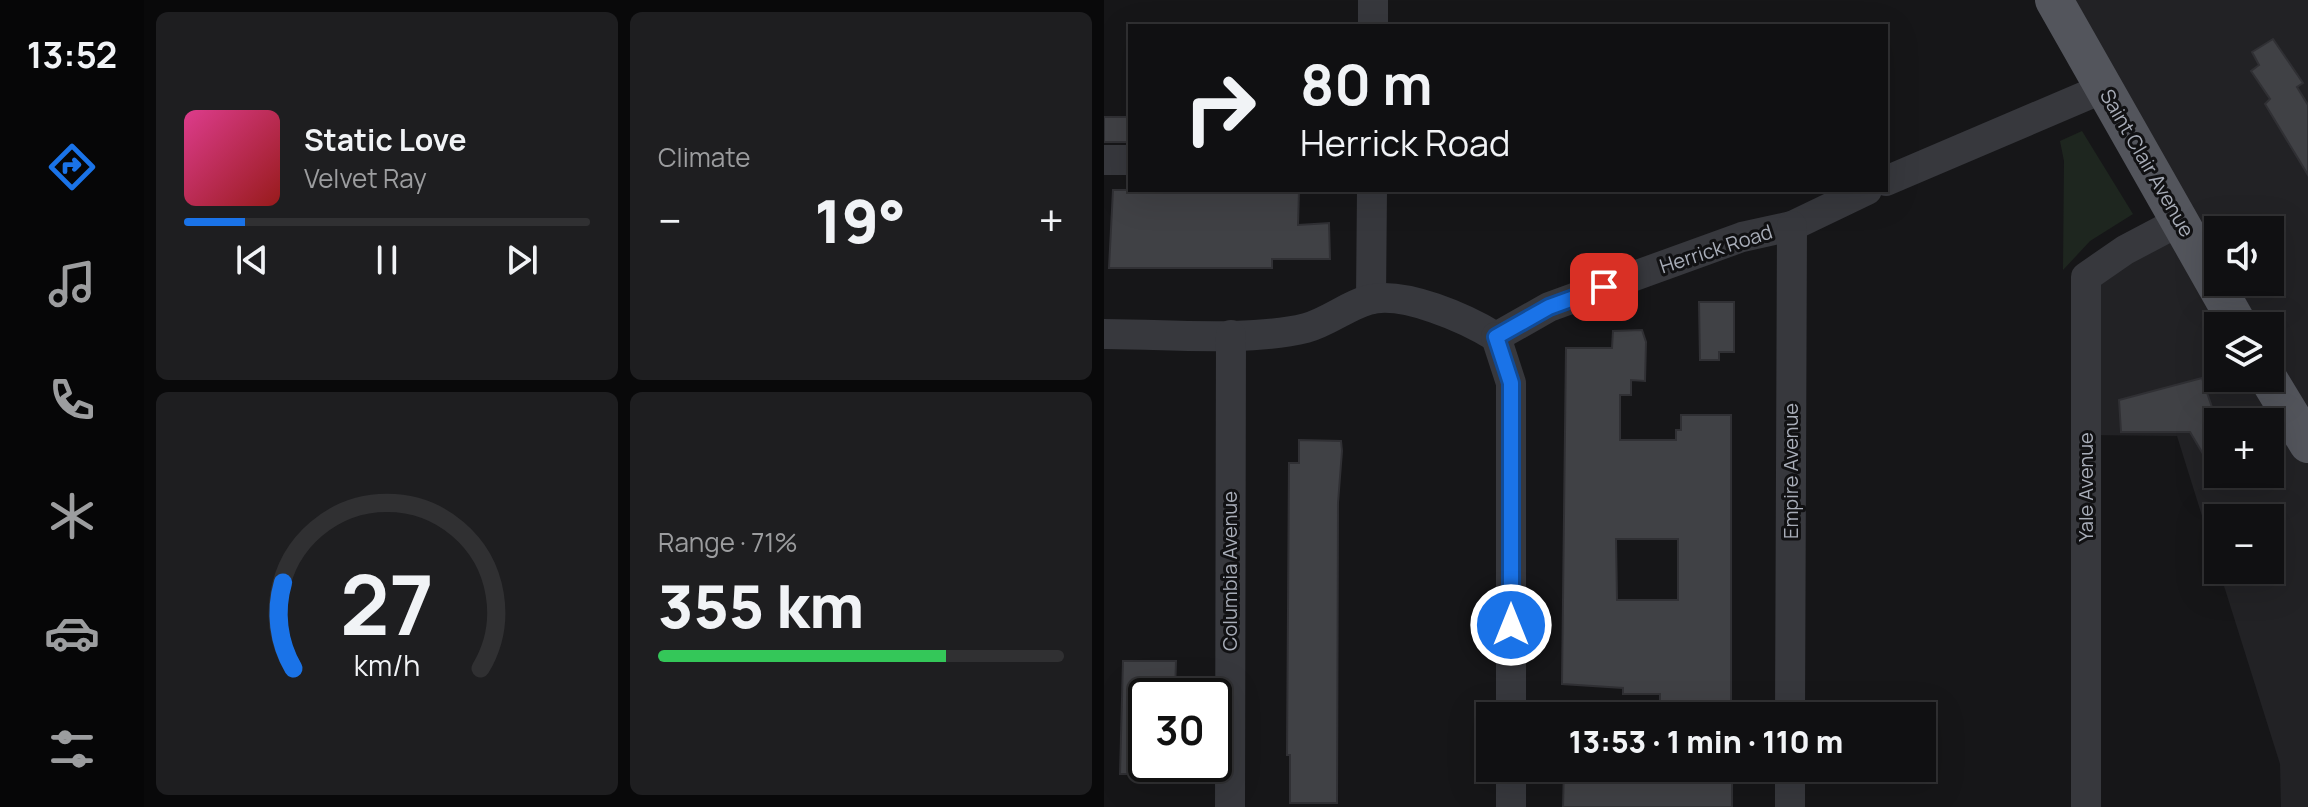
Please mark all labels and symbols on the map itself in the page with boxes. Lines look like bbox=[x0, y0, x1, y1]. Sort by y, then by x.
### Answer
street label: Saint Clair Avenue bbox=[2094, 84, 2201, 242]
street label: Herrick Road bbox=[1656, 218, 1776, 279]
pin bbox=[1570, 253, 1638, 321]
street label: Empire Avenue bbox=[1777, 403, 1804, 539]
street label: Yale Avenue bbox=[2072, 432, 2099, 542]
street label: Columbia Avenue bbox=[1216, 491, 1243, 651]
position arrow bbox=[1469, 583, 1553, 667]
speed limit sign: 30 bbox=[1128, 678, 1232, 782]

